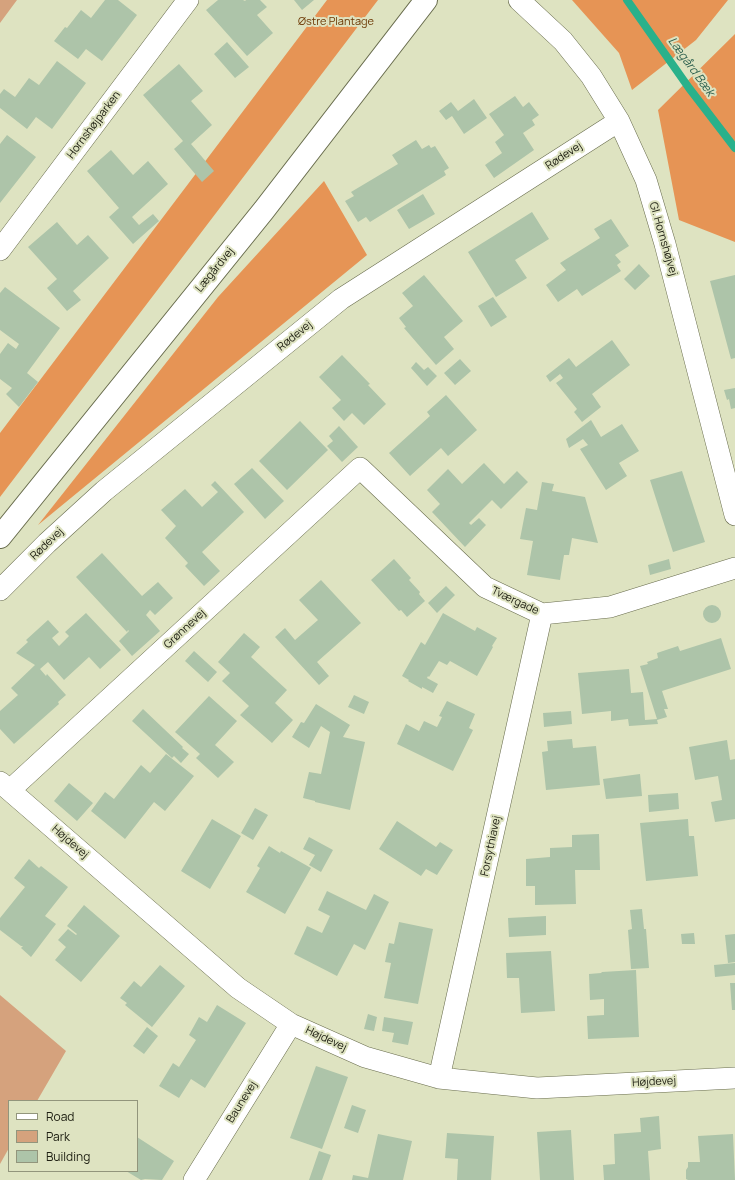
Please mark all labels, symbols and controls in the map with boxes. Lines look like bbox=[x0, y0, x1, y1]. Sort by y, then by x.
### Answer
park label: Østre Plantage bbox=[298, 15, 374, 29]
water label: Lægård Bæk bbox=[665, 35, 717, 99]
street label: Hornshøjparken bbox=[64, 89, 124, 161]
street label: Rødevej bbox=[543, 139, 585, 173]
street label: Gl. Hornshøjvej bbox=[646, 201, 680, 277]
street label: Lægårdvej bbox=[193, 245, 237, 295]
street label: Rødevej bbox=[275, 318, 315, 354]
street label: Rødevej bbox=[28, 525, 66, 563]
street label: Tværgade bbox=[489, 584, 541, 618]
street label: Grønnevej bbox=[162, 606, 208, 652]
street label: Forsythiavej bbox=[478, 815, 504, 877]
street label: Højdevej bbox=[49, 823, 91, 861]
street label: Højdevej bbox=[303, 1024, 349, 1054]
street label: Højdevej bbox=[632, 1074, 676, 1090]
street label: Baunevej bbox=[224, 1079, 260, 1125]
legend bbox=[8, 1100, 138, 1172]
text: Road bbox=[46, 1108, 74, 1125]
text: Park bbox=[46, 1128, 70, 1145]
text: Building bbox=[46, 1148, 90, 1165]

